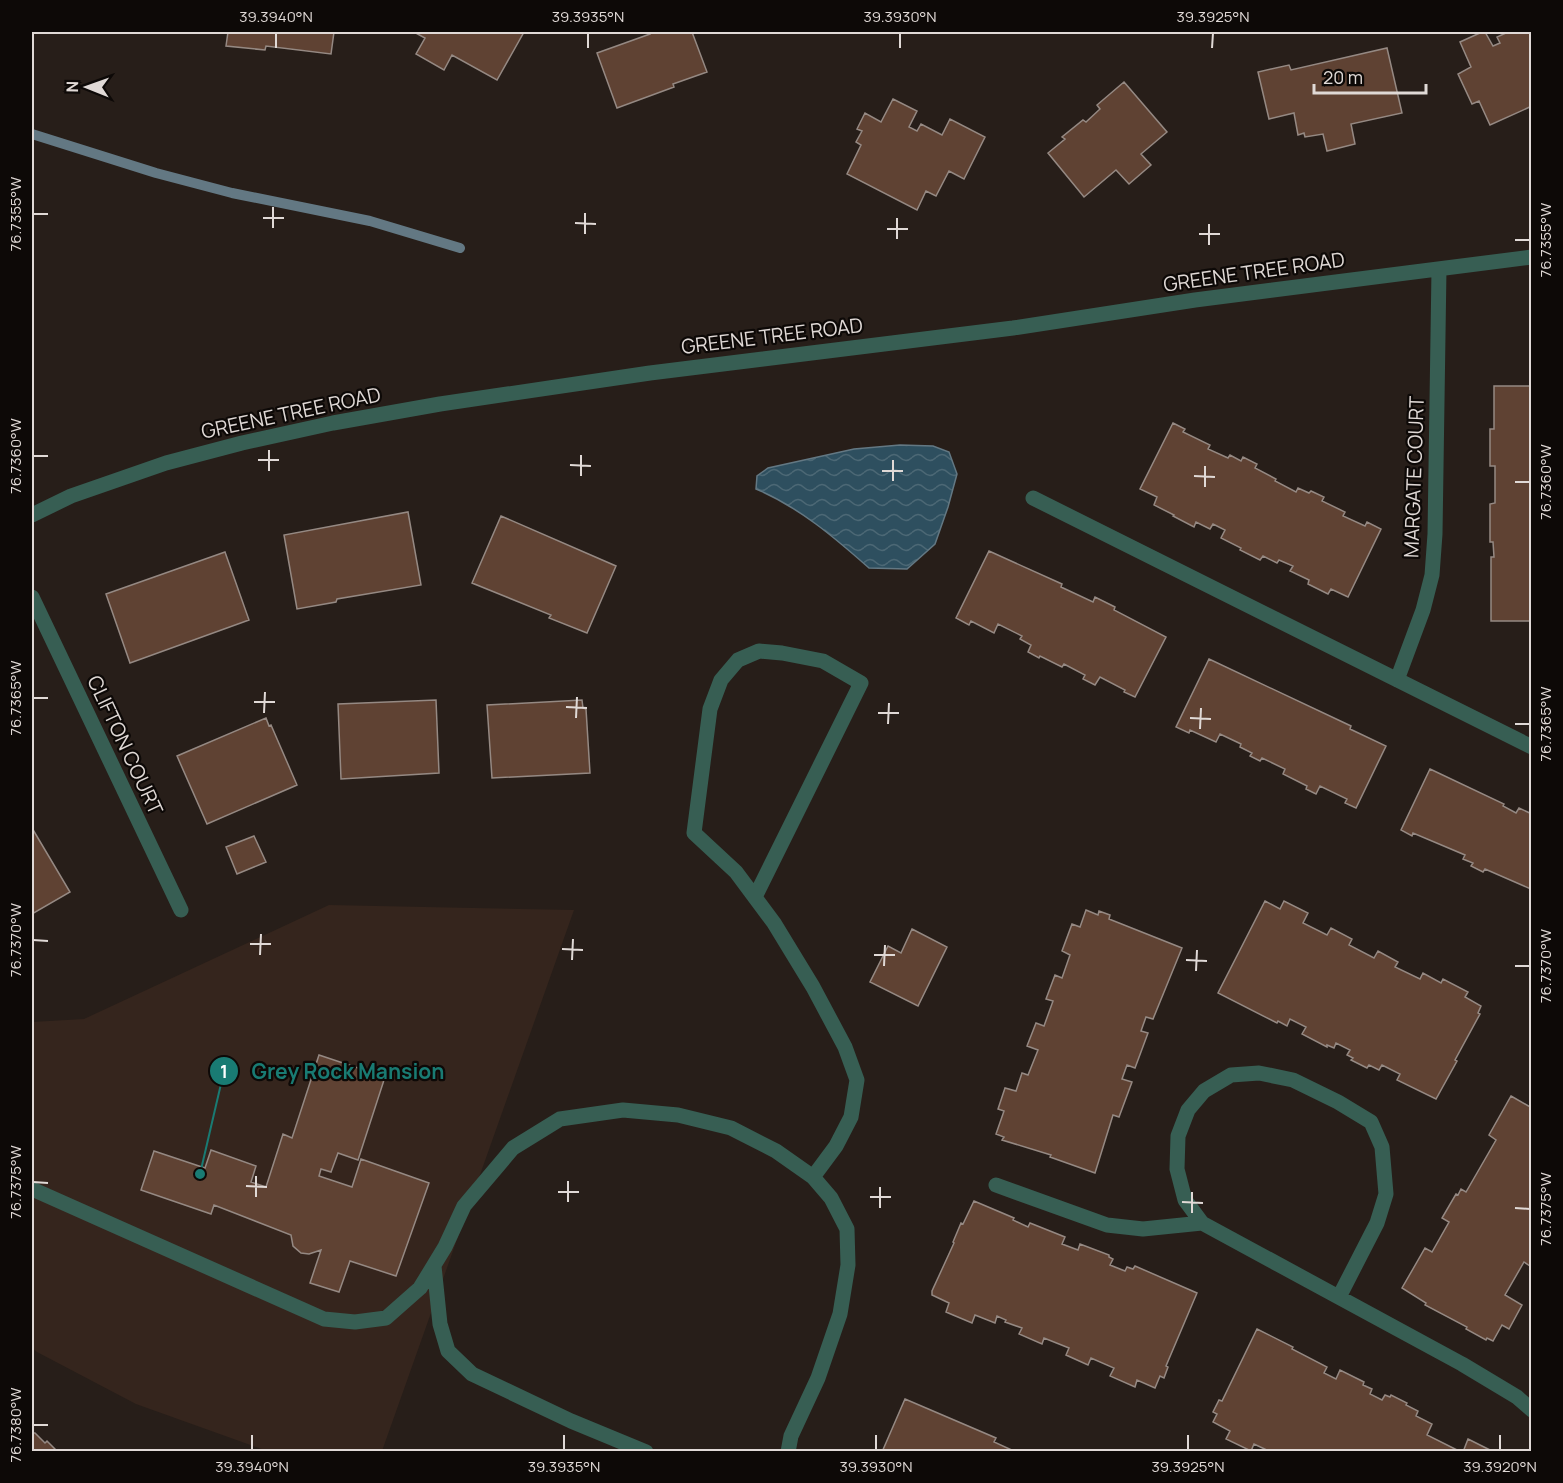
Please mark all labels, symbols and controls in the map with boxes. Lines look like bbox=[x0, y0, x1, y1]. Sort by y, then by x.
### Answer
text: 39.3940°N bbox=[239, 6, 313, 27]
text: 39.3935°N bbox=[552, 6, 624, 27]
text: 39.3930°N bbox=[863, 6, 937, 27]
text: 39.3925°N bbox=[1177, 6, 1249, 27]
north arrow bbox=[57, 57, 117, 117]
scale bar bbox=[1314, 57, 1426, 95]
text: 20 m bbox=[1323, 65, 1363, 89]
text: N bbox=[61, 81, 83, 93]
text: 76.7355°W bbox=[5, 177, 26, 251]
text: 76.7355°W bbox=[1535, 203, 1556, 277]
street label: GREENE TREE ROAD bbox=[1162, 245, 1346, 298]
street label: GREENE TREE ROAD bbox=[680, 311, 864, 360]
street label: GREENE TREE ROAD bbox=[199, 380, 383, 445]
street label: MARGATE COURT bbox=[1397, 396, 1430, 558]
text: 76.7360°W bbox=[5, 418, 26, 494]
text: 76.7360°W bbox=[1535, 444, 1556, 520]
text: 76.7365°W bbox=[5, 660, 26, 736]
street label: CLIFTON COURT bbox=[81, 671, 170, 819]
text: 76.7365°W bbox=[1535, 686, 1556, 762]
text: 76.7370°W bbox=[5, 903, 26, 977]
text: 76.7370°W bbox=[1535, 929, 1556, 1003]
callout: Grey Rock Mansion bbox=[209, 1052, 456, 1091]
text: Grey Rock Mansion bbox=[252, 1057, 444, 1085]
text: 1 bbox=[220, 1059, 228, 1083]
text: 76.7375°W bbox=[5, 1145, 26, 1219]
text: 76.7375°W bbox=[1535, 1172, 1556, 1246]
text: 76.7380°W bbox=[5, 1387, 26, 1463]
text: 39.3940°N bbox=[215, 1456, 289, 1477]
text: 39.3935°N bbox=[528, 1456, 600, 1477]
text: 39.3930°N bbox=[839, 1456, 913, 1477]
text: 39.3925°N bbox=[1152, 1456, 1224, 1477]
text: 39.3920°N bbox=[1463, 1456, 1537, 1477]

